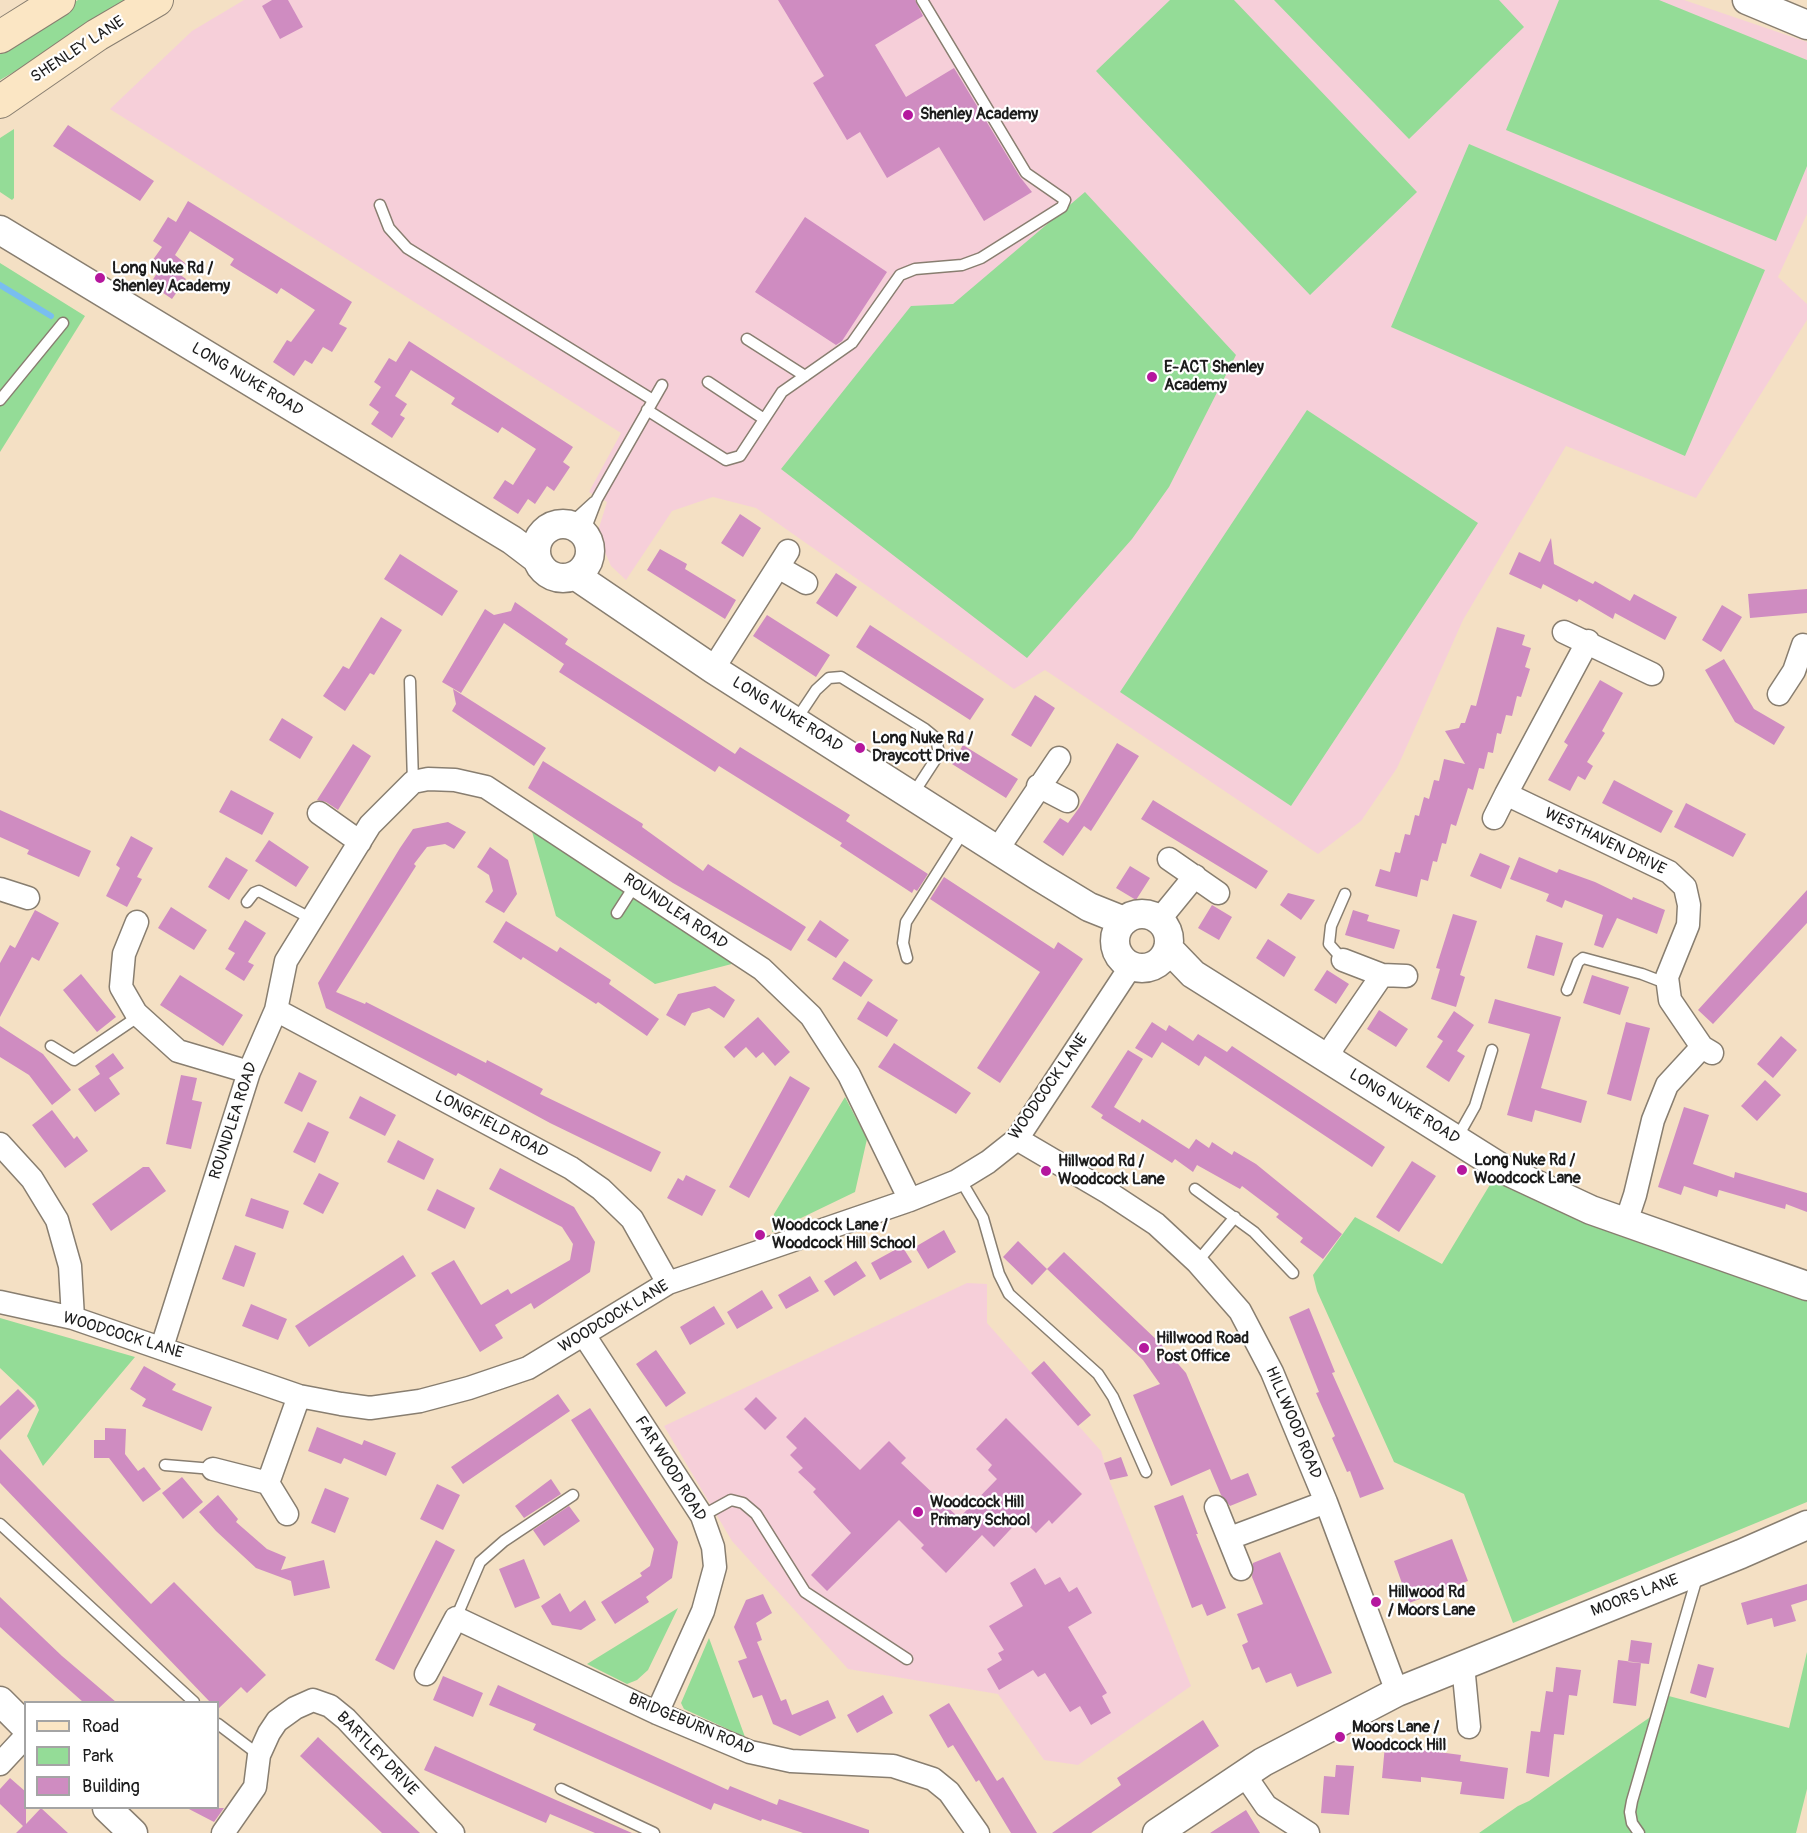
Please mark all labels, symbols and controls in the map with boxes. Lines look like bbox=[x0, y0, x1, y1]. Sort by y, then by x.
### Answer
street label: SHENLEY LANE bbox=[28, 13, 128, 87]
place label: Shenley Academy bbox=[920, 105, 1038, 125]
marker: Shenley Academy bbox=[901, 108, 915, 122]
place label: Long Nuke Rd / Shenley Academy bbox=[112, 259, 230, 297]
marker: Long Nuke Rd / Shenley Academy bbox=[93, 271, 107, 285]
street label: LONG NUKE ROAD bbox=[188, 339, 306, 421]
place label: E-ACT Shenley Academy bbox=[1164, 358, 1264, 396]
marker: E-ACT Shenley Academy bbox=[1145, 370, 1159, 384]
street label: LONG NUKE ROAD bbox=[728, 673, 846, 757]
place label: Long Nuke Rd / Draycott Drive bbox=[872, 729, 973, 767]
marker: Long Nuke Rd / Draycott Drive bbox=[853, 741, 867, 755]
street label: WESTHAVEN DRIVE bbox=[1541, 804, 1669, 880]
street label: ROUNDLEA ROAD bbox=[619, 870, 731, 954]
street label: WOODCOCK LANE bbox=[1005, 1030, 1093, 1144]
street label: ROUNDLEA ROAD bbox=[206, 1060, 262, 1182]
street label: LONG NUKE ROAD bbox=[1345, 1065, 1463, 1149]
street label: LONGFIELD ROAD bbox=[431, 1087, 551, 1163]
place label: Long Nuke Rd / Woodcock Lane bbox=[1474, 1151, 1581, 1189]
place label: Hillwood Rd / Woodcock Lane bbox=[1058, 1152, 1165, 1190]
marker: Long Nuke Rd / Woodcock Lane bbox=[1455, 1163, 1469, 1177]
marker: Hillwood Rd / Woodcock Lane bbox=[1039, 1164, 1053, 1178]
place label: Woodcock Lane / Woodcock Hill School bbox=[772, 1216, 916, 1254]
marker: Woodcock Lane / Woodcock Hill School bbox=[753, 1228, 767, 1242]
street label: WOODCOCK LANE bbox=[556, 1277, 672, 1357]
street label: WOODCOCK LANE bbox=[60, 1309, 186, 1363]
place label: Hillwood Road Post Office bbox=[1156, 1329, 1249, 1367]
marker: Hillwood Road Post Office bbox=[1137, 1341, 1151, 1355]
street label: HILLWOOD ROAD bbox=[1261, 1364, 1325, 1482]
street label: FAR WOOD ROAD bbox=[630, 1413, 710, 1525]
place label: Woodcock Hill Primary School bbox=[930, 1493, 1030, 1531]
marker: Woodcock Hill Primary School bbox=[911, 1505, 925, 1519]
street label: MOORS LANE bbox=[1588, 1570, 1682, 1622]
place label: Hillwood Rd / Moors Lane bbox=[1388, 1583, 1475, 1621]
marker: Hillwood Rd / Moors Lane bbox=[1369, 1595, 1383, 1609]
street label: BRIDGEBURN ROAD bbox=[625, 1690, 757, 1760]
legend bbox=[24, 1701, 219, 1809]
street label: BARTLEY DRIVE bbox=[332, 1708, 422, 1800]
text: Road bbox=[82, 1715, 119, 1738]
place label: Moors Lane / Woodcock Hill bbox=[1352, 1718, 1446, 1756]
marker: Moors Lane / Woodcock Hill bbox=[1333, 1730, 1347, 1744]
text: Park bbox=[82, 1745, 114, 1768]
text: Building bbox=[82, 1775, 140, 1798]

